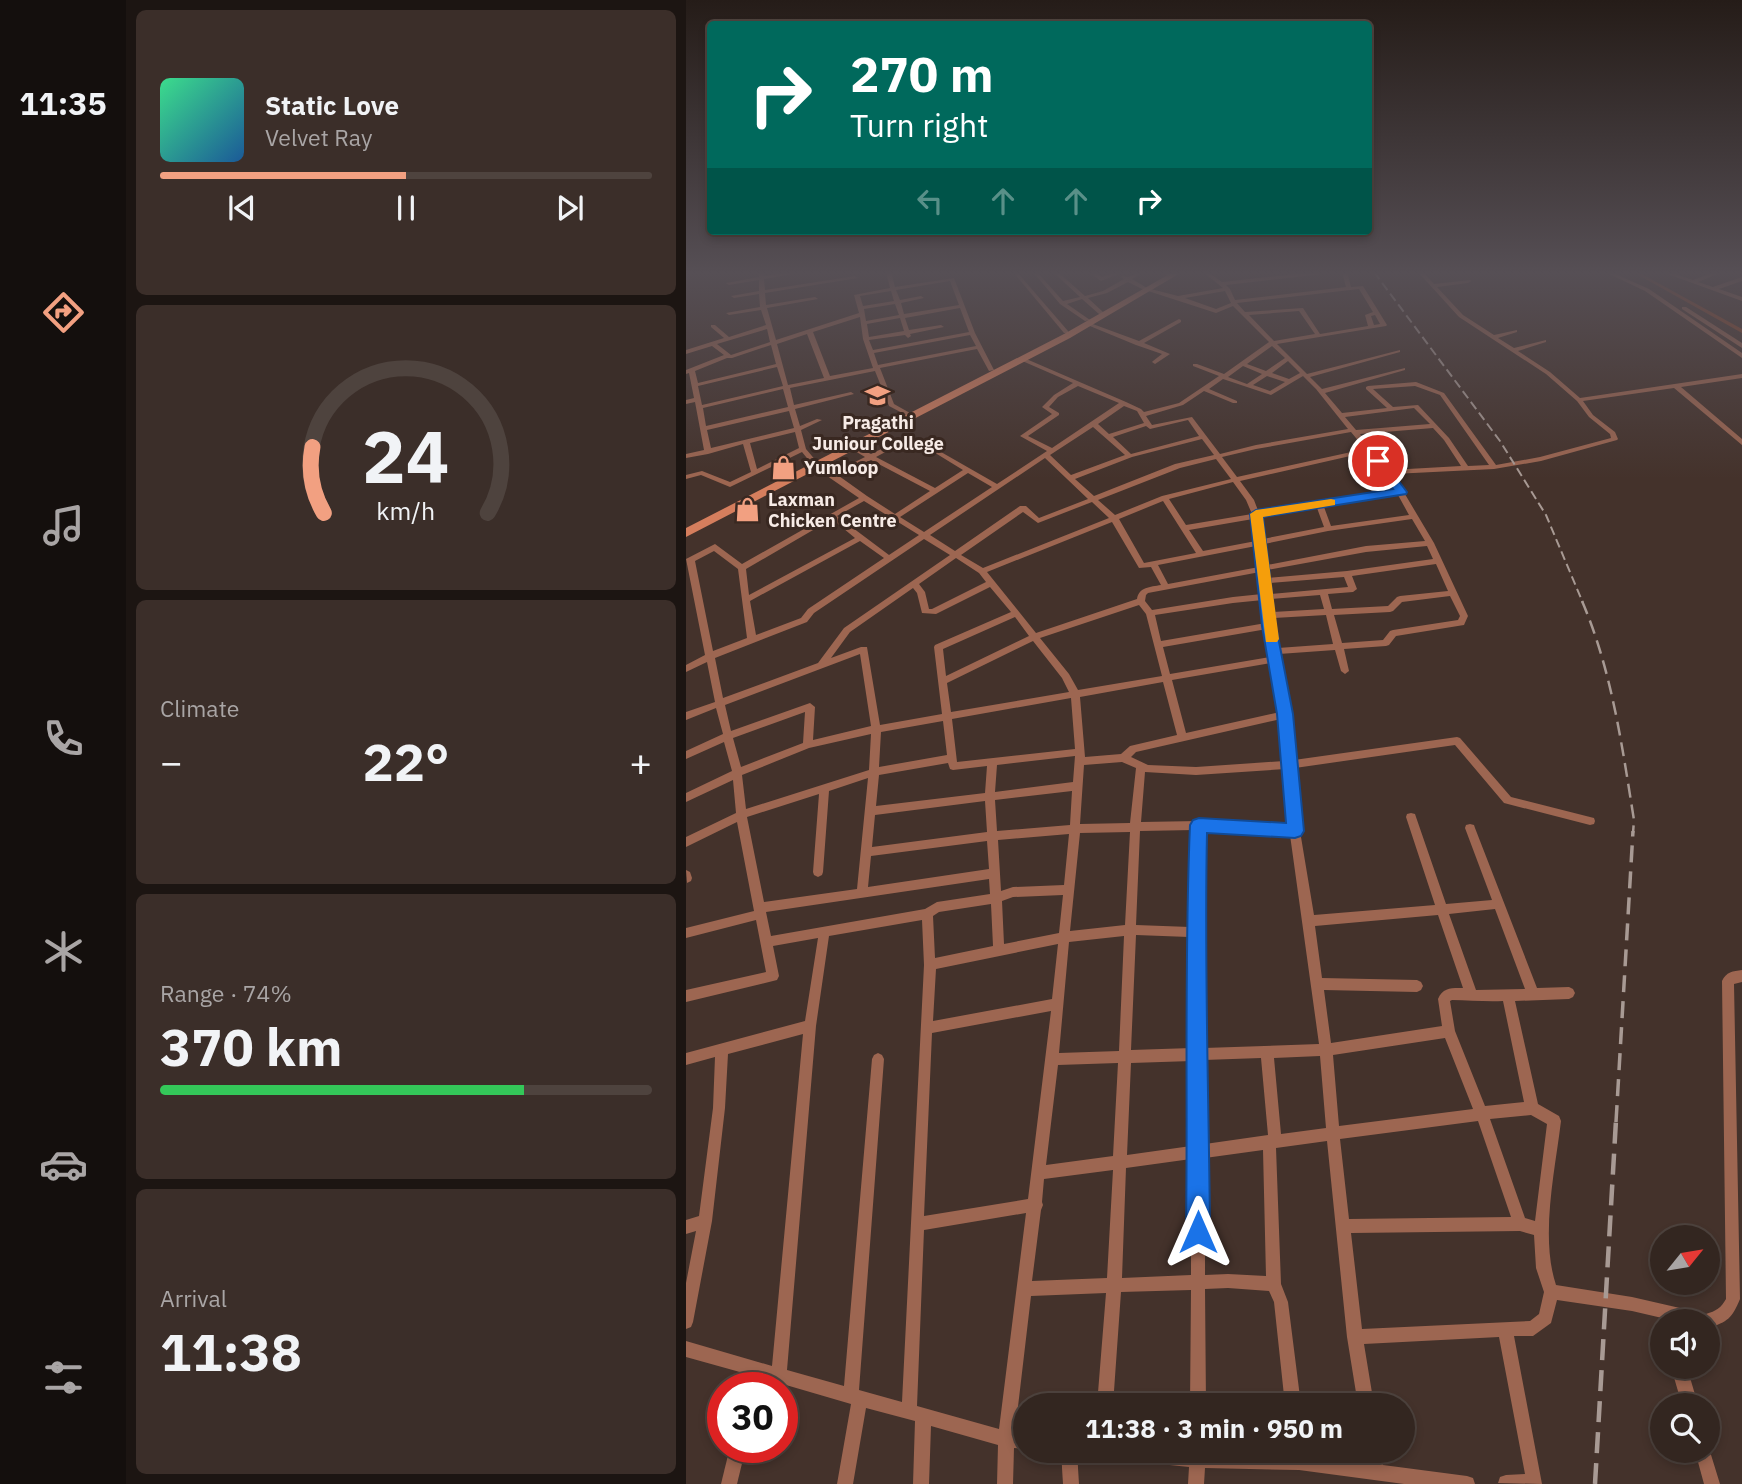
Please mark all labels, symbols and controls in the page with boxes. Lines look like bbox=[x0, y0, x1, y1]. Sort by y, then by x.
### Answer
text: 270 m bbox=[850, 42, 994, 105]
icon: right bbox=[735, 49, 826, 140]
text: 11:35 bbox=[19, 82, 107, 124]
text: Static Love bbox=[265, 88, 399, 122]
text: Turn right bbox=[850, 104, 988, 146]
text: Velvet Ray bbox=[265, 122, 372, 152]
icon: left bbox=[911, 182, 949, 220]
icon: ahead bbox=[984, 182, 1022, 220]
icon: ahead bbox=[1057, 182, 1095, 220]
icon: right bbox=[1130, 182, 1168, 220]
icon: previous bbox=[223, 189, 261, 227]
icon: pause bbox=[387, 189, 425, 227]
icon: next bbox=[551, 189, 589, 227]
icon: directions bbox=[39, 288, 88, 337]
school or university icon: Pragathi Juniour College bbox=[864, 381, 892, 409]
text: 24 bbox=[362, 409, 450, 504]
place label: Pragathi Juniour College bbox=[812, 411, 944, 455]
pin bbox=[1348, 431, 1408, 491]
icon: arrive bbox=[1359, 442, 1397, 480]
shop icon: Yumloop bbox=[770, 453, 798, 481]
place label: Yumloop bbox=[804, 456, 879, 479]
place label: Laxman Chicken Centre bbox=[768, 488, 897, 532]
text: km/h bbox=[377, 494, 435, 527]
shop icon: Laxman Chicken Centre bbox=[734, 495, 762, 523]
icon: music bbox=[39, 501, 88, 550]
text: Climate bbox=[160, 693, 239, 723]
icon: phone bbox=[39, 714, 88, 763]
text: 22° bbox=[363, 728, 449, 795]
text: − bbox=[160, 737, 183, 786]
text: + bbox=[629, 737, 652, 786]
icon: climate bbox=[39, 927, 88, 976]
text: Range · 74% bbox=[160, 978, 292, 1008]
text: 370 km bbox=[160, 1013, 342, 1080]
icon: car bbox=[39, 1140, 88, 1189]
position arrow bbox=[1161, 1195, 1235, 1269]
north arrow bbox=[1650, 1225, 1720, 1295]
map controls bbox=[1650, 1225, 1720, 1463]
text: Arrival bbox=[160, 1283, 227, 1313]
button: sound bbox=[1650, 1309, 1720, 1379]
text: 11:38 bbox=[160, 1318, 302, 1385]
icon: filters bbox=[39, 1353, 88, 1402]
speed limit sign: 30 bbox=[707, 1372, 798, 1463]
button: search bbox=[1650, 1393, 1720, 1463]
text: 11:38 · 3 min · 950 m bbox=[1085, 1411, 1343, 1445]

